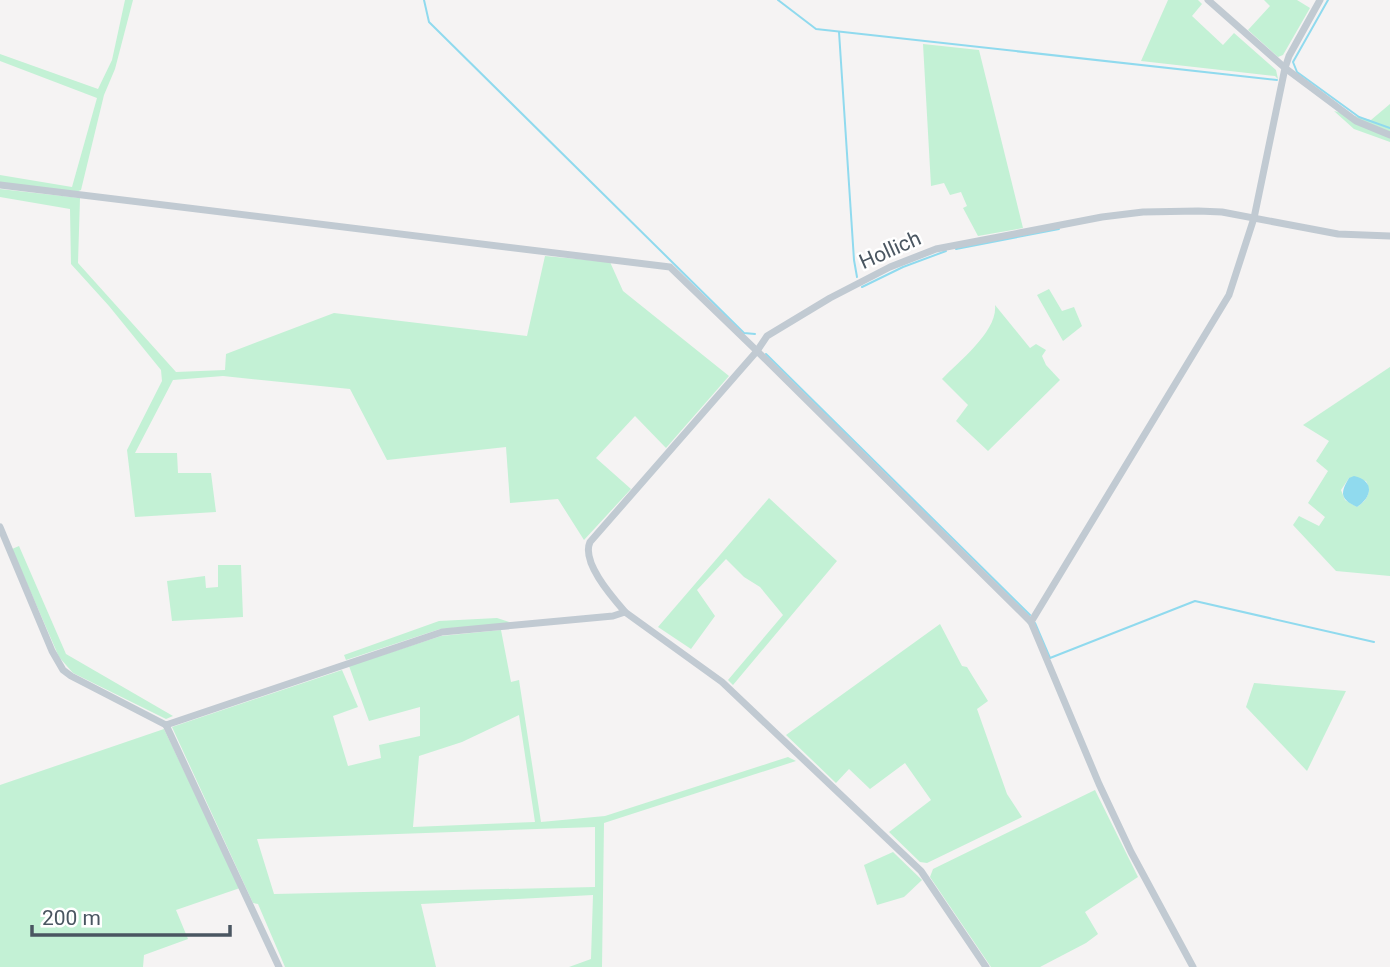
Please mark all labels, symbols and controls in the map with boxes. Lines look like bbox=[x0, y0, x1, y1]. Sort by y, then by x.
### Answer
street label: Hollich bbox=[856, 226, 924, 274]
scale bar bbox=[32, 894, 229, 938]
text: 200 m bbox=[42, 906, 101, 930]

